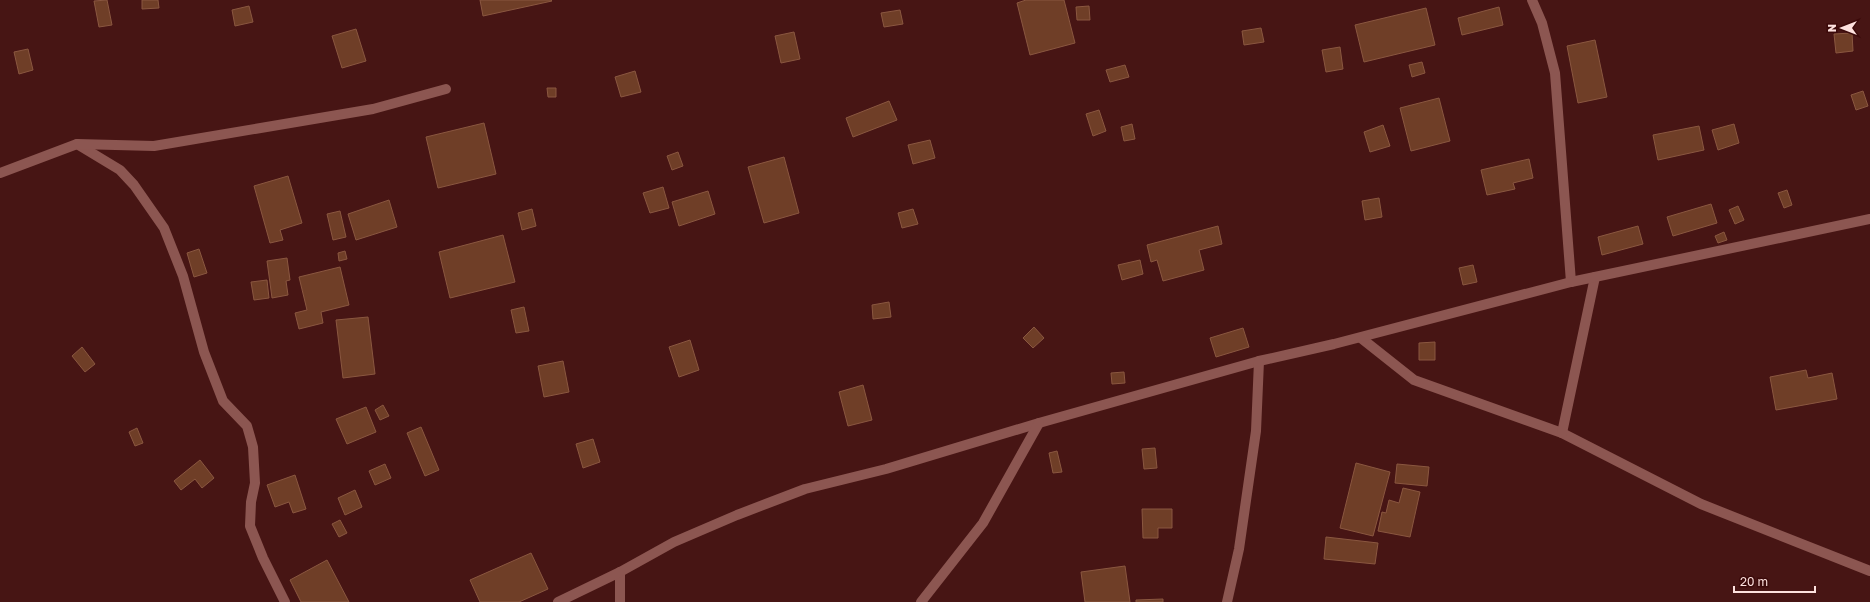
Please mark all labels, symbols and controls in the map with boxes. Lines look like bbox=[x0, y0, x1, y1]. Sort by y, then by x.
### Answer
north arrow bbox=[1822, 8, 1862, 48]
text: N bbox=[1825, 24, 1838, 32]
scale bar bbox=[1734, 568, 1815, 594]
text: 20 m bbox=[1740, 574, 1768, 589]

